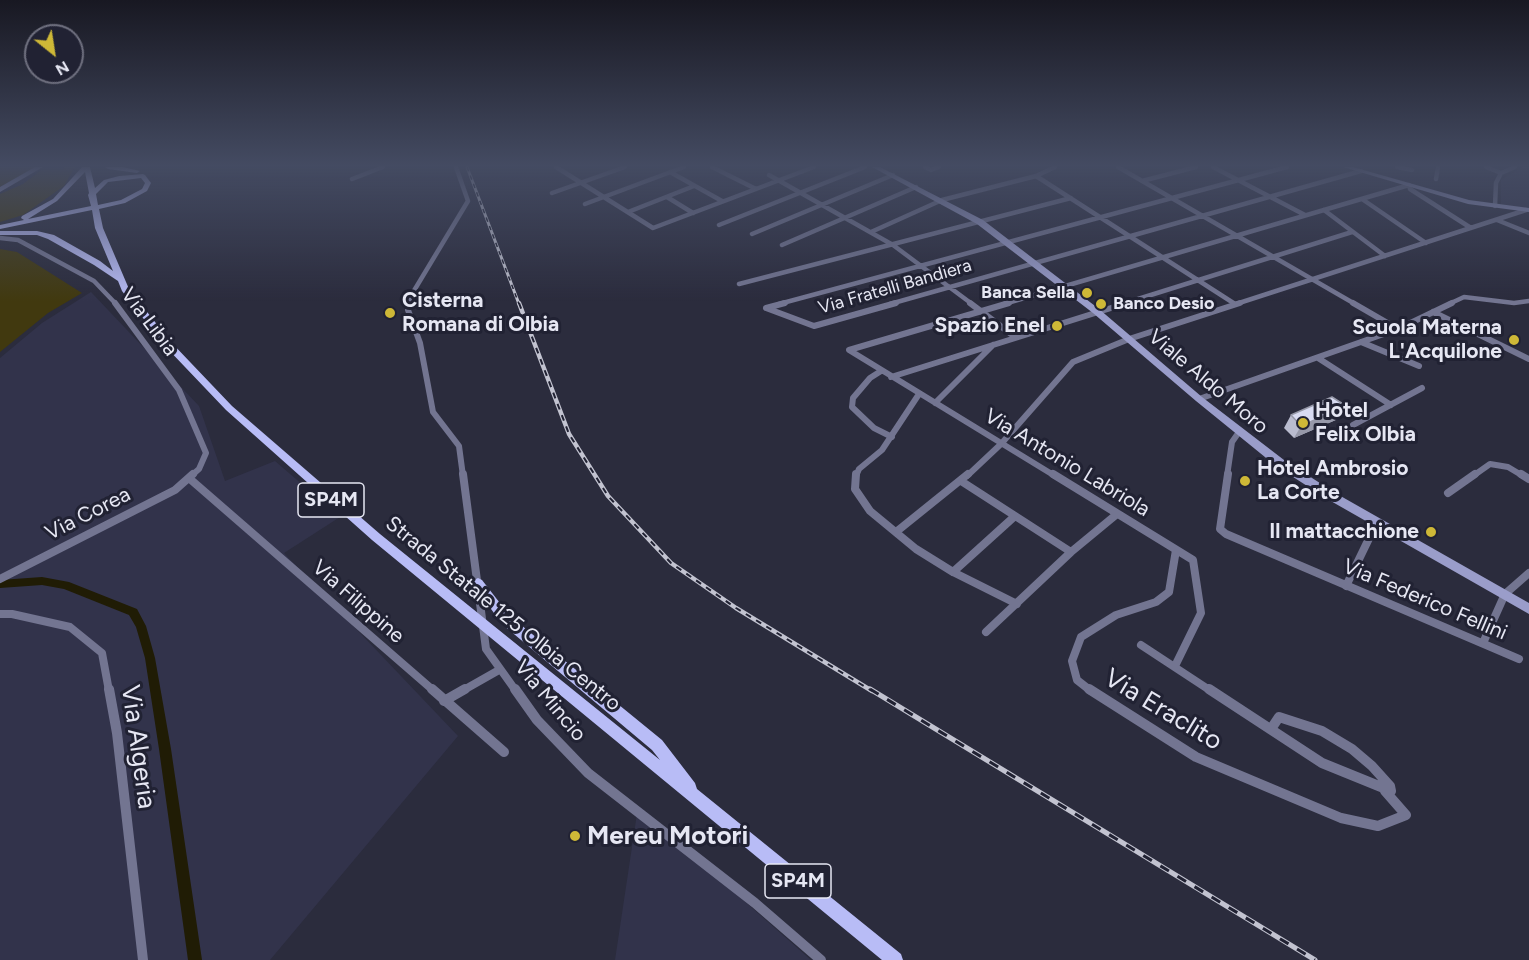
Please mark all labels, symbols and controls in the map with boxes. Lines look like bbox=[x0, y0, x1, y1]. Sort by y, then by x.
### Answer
north arrow bbox=[24, 24, 84, 84]
text: N bbox=[52, 57, 72, 80]
street label: Via Fratelli Bandiera bbox=[816, 255, 974, 319]
place label: Banca Sella bbox=[981, 282, 1075, 304]
street label: Via Libia bbox=[115, 283, 183, 361]
marker: Banca Sella bbox=[1080, 286, 1094, 300]
place label: Cisterna Romana di Olbia bbox=[402, 288, 559, 338]
place label: Banco Desio bbox=[1113, 293, 1215, 315]
marker: Banco Desio bbox=[1094, 297, 1108, 311]
marker: Cisterna Romana di Olbia bbox=[383, 306, 397, 320]
place label: Spazio Enel bbox=[935, 313, 1045, 339]
place label: Scuola Materna L'Acquilone bbox=[1352, 315, 1502, 365]
marker: Spazio Enel bbox=[1050, 319, 1064, 333]
street label: Viale Aldo Moro bbox=[1143, 324, 1273, 440]
marker: Scuola Materna L'Acquilone bbox=[1507, 333, 1521, 347]
place label: Hotel Felix Olbia bbox=[1315, 398, 1416, 448]
street label: Via Antonio Labriola bbox=[980, 404, 1154, 522]
marker: Hotel Felix Olbia bbox=[1296, 416, 1310, 430]
place label: Hotel Ambrosio La Corte bbox=[1257, 456, 1408, 506]
marker: Hotel Ambrosio La Corte bbox=[1238, 474, 1252, 488]
street label: Via Corea bbox=[41, 482, 135, 546]
road number: SP4M bbox=[298, 483, 364, 517]
street label: Strada Statale 125 Olbia Centro bbox=[380, 511, 626, 717]
place label: Il mattacchione bbox=[1269, 519, 1419, 545]
marker: Il mattacchione bbox=[1424, 525, 1438, 539]
street label: Via Federico Fellini bbox=[1339, 554, 1511, 646]
street label: Via Filippine bbox=[307, 555, 409, 649]
street label: Via Mincio bbox=[509, 655, 591, 747]
street label: Via Eraclito bbox=[1098, 663, 1228, 757]
street label: Via Algeria bbox=[114, 683, 162, 811]
place label: Mereu Motori bbox=[587, 820, 748, 852]
marker: Mereu Motori bbox=[568, 829, 582, 843]
road number: SP4M bbox=[765, 864, 831, 898]

